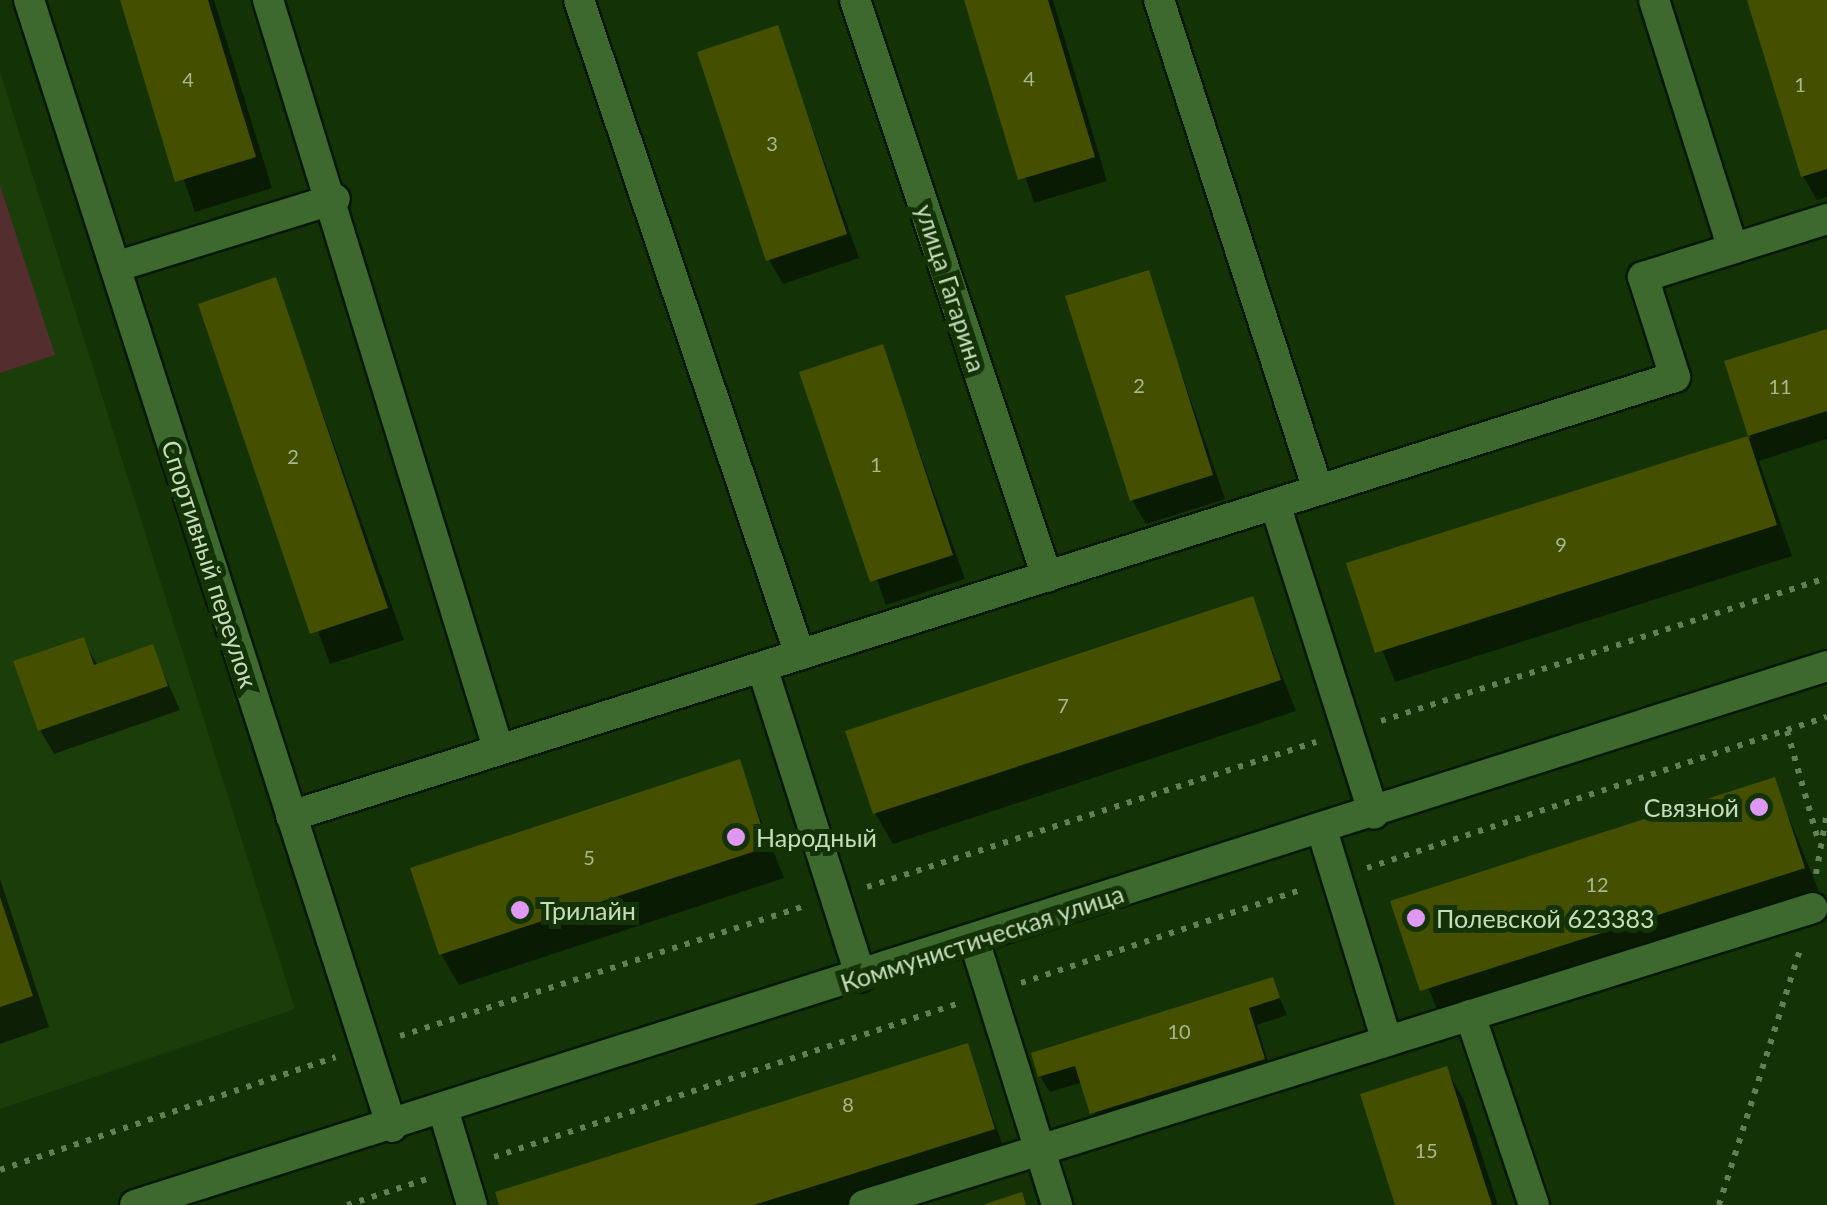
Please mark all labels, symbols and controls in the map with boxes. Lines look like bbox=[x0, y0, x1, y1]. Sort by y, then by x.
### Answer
house number: 4 bbox=[1023, 66, 1035, 90]
house number: 4 bbox=[182, 67, 194, 91]
house number: 1 bbox=[1794, 72, 1806, 96]
house number: 3 bbox=[766, 131, 778, 155]
street label: улица Гагарина bbox=[910, 200, 992, 376]
house number: 2 bbox=[1133, 373, 1145, 397]
house number: 11 bbox=[1768, 374, 1792, 398]
street label: Спортивный переулок bbox=[156, 436, 264, 692]
house number: 2 bbox=[287, 444, 299, 468]
house number: 1 bbox=[870, 452, 882, 476]
house number: 9 bbox=[1555, 532, 1567, 556]
house number: 7 bbox=[1057, 693, 1069, 717]
place label: Связной bbox=[1644, 792, 1739, 822]
marker: Связной bbox=[1748, 796, 1770, 818]
place label: Народный bbox=[756, 822, 877, 852]
marker: Народный bbox=[725, 826, 747, 848]
house number: 5 bbox=[583, 845, 595, 869]
house number: 12 bbox=[1585, 872, 1609, 896]
street label: Коммунистическая улица bbox=[837, 878, 1127, 998]
place label: Трилайн bbox=[540, 895, 636, 925]
marker: Трилайн bbox=[509, 899, 531, 921]
place label: Полевской 623383 bbox=[1436, 903, 1654, 933]
marker: Полевской 623383 bbox=[1405, 907, 1427, 929]
house number: 10 bbox=[1167, 1019, 1191, 1043]
house number: 8 bbox=[842, 1092, 854, 1116]
house number: 15 bbox=[1414, 1138, 1438, 1162]

